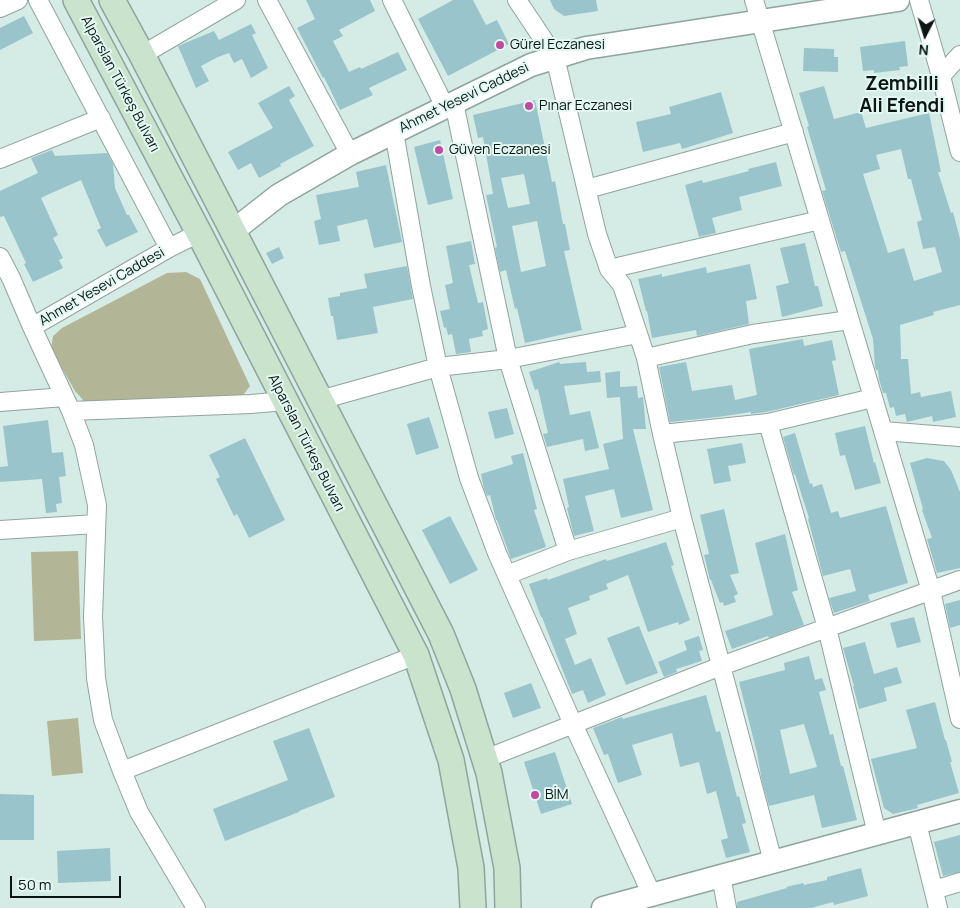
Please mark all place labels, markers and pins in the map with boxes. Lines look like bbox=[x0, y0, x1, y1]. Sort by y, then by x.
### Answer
place label: Gürel Eczanesi bbox=[510, 37, 605, 53]
marker: Gürel Eczanesi bbox=[494, 39, 506, 51]
place label: Pınar Eczanesi bbox=[539, 98, 632, 114]
marker: Pınar Eczanesi bbox=[523, 100, 535, 112]
place label: Güven Eczanesi bbox=[449, 142, 551, 158]
marker: Güven Eczanesi bbox=[433, 144, 445, 156]
place label: BİM bbox=[545, 787, 569, 803]
marker: BİM bbox=[529, 789, 541, 801]

